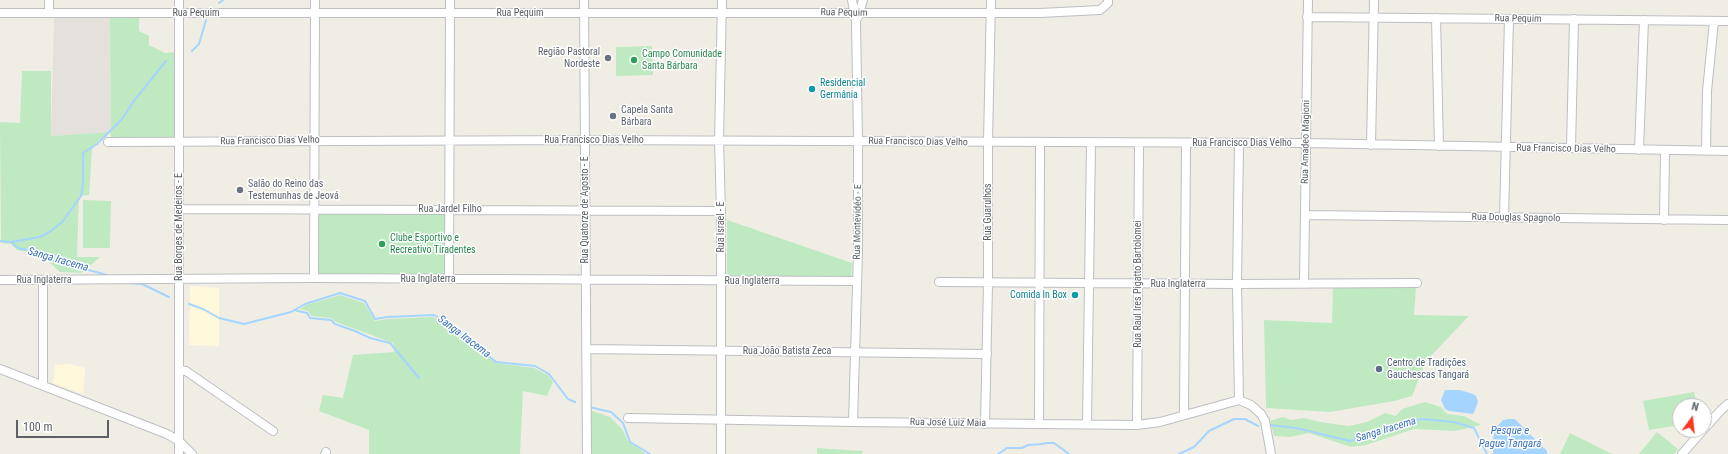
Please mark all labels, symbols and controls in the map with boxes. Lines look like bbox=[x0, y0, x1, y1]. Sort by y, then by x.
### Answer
street label: Rua Pequim bbox=[172, 7, 220, 19]
street label: Rua Pequim bbox=[496, 7, 544, 19]
street label: Rua Pequim bbox=[820, 7, 868, 19]
street label: Rua Pequim bbox=[1494, 13, 1542, 25]
place label: Região Pastoral Nordeste bbox=[538, 46, 600, 70]
place label: Campo Comunidade Santa Bárbara bbox=[642, 48, 722, 72]
marker: Região Pastoral Nordeste bbox=[603, 53, 613, 63]
marker: Campo Comunidade Santa Bárbara bbox=[629, 55, 639, 65]
place label: Residencial Germânia bbox=[820, 77, 865, 100]
marker: Residencial Germânia bbox=[807, 84, 817, 94]
street label: Rua Amadeo Magioni bbox=[1299, 100, 1313, 184]
place label: Capela Santa Bárbara bbox=[621, 104, 673, 128]
marker: Capela Santa Bárbara bbox=[608, 111, 618, 121]
street label: Rua Francisco Dias Velho bbox=[220, 134, 320, 148]
street label: Rua Francisco Dias Velho bbox=[544, 134, 644, 146]
street label: Rua Francisco Dias Velho bbox=[868, 135, 968, 149]
street label: Rua Francisco Dias Velho bbox=[1192, 137, 1292, 149]
street label: Rua Francisco Dias Velho bbox=[1516, 142, 1616, 156]
street label: Rua Quatorze de Agosto - E bbox=[579, 156, 591, 264]
street label: Rua Borges de Medeiros - E bbox=[173, 173, 185, 281]
place label: Salão do Reino das Testemunhas de Jeová bbox=[248, 178, 339, 202]
street label: Rua Guarulhos bbox=[982, 183, 994, 241]
street label: Rua Montevidéo - E bbox=[851, 184, 865, 260]
marker: Salão do Reino das Testemunhas de Jeová bbox=[235, 185, 245, 195]
street label: Rua Israel - E bbox=[715, 202, 727, 252]
street label: Rua Jardel Filho bbox=[418, 203, 482, 215]
street label: Rua Douglas Spagnolo bbox=[1472, 211, 1560, 225]
street label: Rua Raul Ires Pigatto Bartolomei bbox=[1132, 220, 1144, 348]
place label: Clube Esportivo e Recreativo Tiradentes bbox=[390, 232, 476, 256]
marker: Clube Esportivo e Recreativo Tiradentes bbox=[377, 239, 387, 249]
water label: Sanga Iracema bbox=[26, 245, 90, 275]
street label: Rua Inglaterra bbox=[401, 273, 455, 285]
street label: Rua Inglaterra bbox=[17, 274, 71, 286]
street label: Rua Inglaterra bbox=[725, 275, 779, 287]
street label: Rua Inglaterra bbox=[1151, 278, 1205, 290]
place label: Comida In Box bbox=[1010, 289, 1067, 301]
marker: Comida In Box bbox=[1070, 290, 1080, 300]
water label: Sanga Iracema bbox=[435, 313, 493, 361]
street label: Rua João Batista Zeca bbox=[743, 345, 831, 357]
place label: Centro de Tradições Gauchescas Tangará bbox=[1387, 357, 1469, 380]
marker: Centro de Tradições Gauchescas Tangará bbox=[1374, 364, 1384, 374]
north arrow bbox=[1672, 398, 1712, 438]
text: N bbox=[1690, 400, 1700, 414]
scale bar bbox=[18, 412, 111, 438]
water label: Sanga Iracema bbox=[1354, 415, 1418, 445]
street label: Rua José Luiz Maia bbox=[910, 416, 986, 430]
text: 100 m bbox=[23, 420, 53, 434]
water label: Pesque e Pague Tangará bbox=[1479, 424, 1541, 450]

